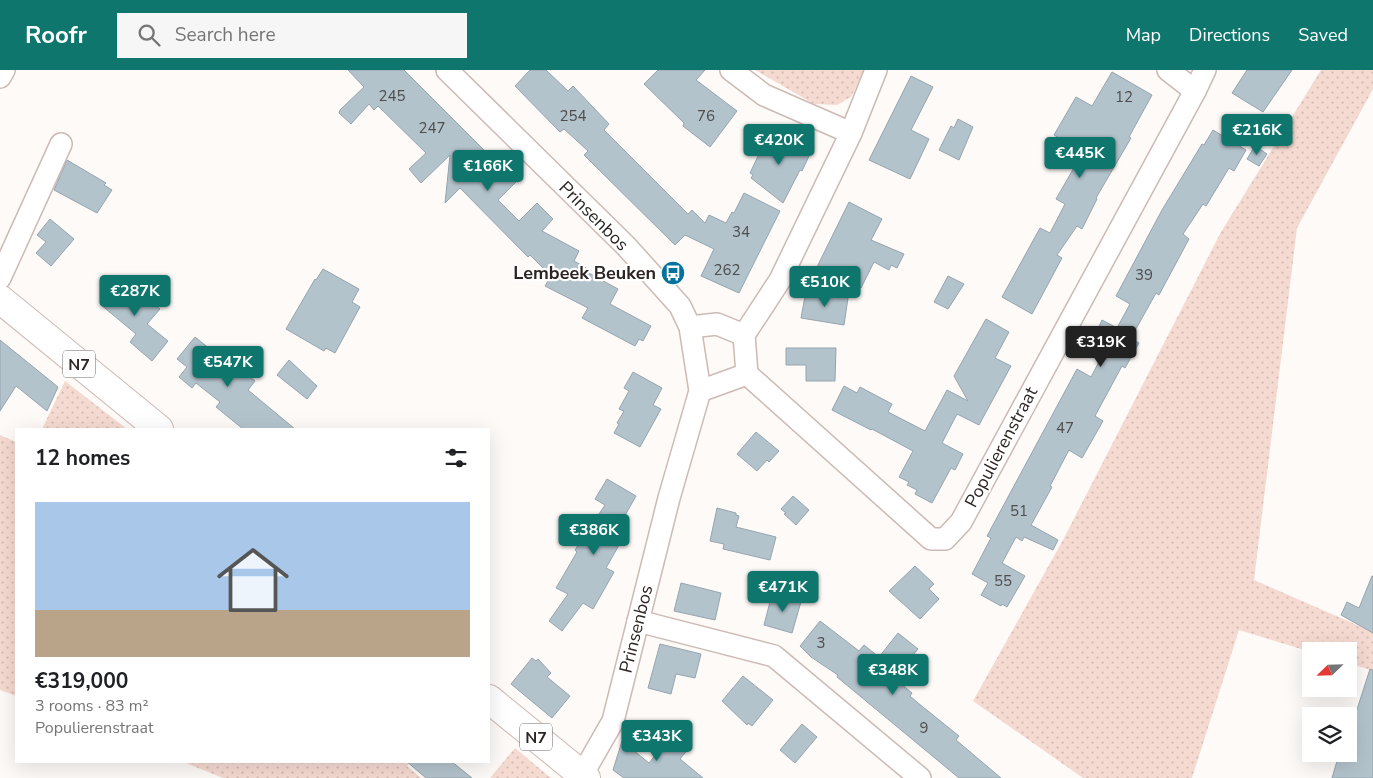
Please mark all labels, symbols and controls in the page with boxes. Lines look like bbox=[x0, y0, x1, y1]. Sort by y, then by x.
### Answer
search box bbox=[117, 13, 467, 58]
text: Roofr bbox=[25, 19, 87, 51]
icon: search bbox=[135, 21, 163, 49]
text: Search here bbox=[175, 22, 276, 48]
text: Map bbox=[1126, 23, 1161, 47]
text: Directions bbox=[1189, 23, 1270, 47]
text: Saved bbox=[1298, 23, 1348, 47]
house number: 245 bbox=[378, 86, 406, 106]
house number: 12 bbox=[1115, 87, 1133, 107]
house number: 254 bbox=[559, 106, 587, 126]
house number: 76 bbox=[697, 106, 715, 126]
pin: €216K bbox=[1222, 114, 1292, 156]
house number: 247 bbox=[418, 118, 446, 138]
text: €216K bbox=[1232, 119, 1282, 141]
pin: €420K bbox=[744, 124, 814, 166]
text: €420K bbox=[754, 129, 804, 151]
pin: €445K bbox=[1045, 136, 1115, 179]
text: €445K bbox=[1055, 142, 1105, 164]
pin: €166K bbox=[453, 150, 523, 192]
text: €166K bbox=[463, 155, 513, 177]
street label: Prinsenbos bbox=[554, 176, 634, 256]
house number: 34 bbox=[732, 222, 750, 242]
bus stop icon: Lembeek Beuken bbox=[660, 260, 686, 286]
house number: 262 bbox=[713, 260, 741, 280]
place label: Lembeek Beuken bbox=[513, 261, 656, 285]
house number: 39 bbox=[1135, 265, 1153, 285]
pin: €510K bbox=[790, 266, 860, 308]
text: €510K bbox=[800, 271, 850, 293]
pin: €287K bbox=[100, 274, 170, 317]
text: €287K bbox=[110, 280, 160, 302]
pin: €319K bbox=[1066, 326, 1136, 368]
text: €319K bbox=[1076, 331, 1126, 353]
pin: €547K bbox=[193, 346, 263, 388]
road number: N7 bbox=[63, 350, 95, 378]
text: €547K bbox=[203, 351, 253, 373]
street label: Populierenstraat bbox=[959, 382, 1043, 512]
house number: 47 bbox=[1056, 418, 1074, 438]
text: 12 homes bbox=[35, 444, 130, 472]
icon: filters bbox=[442, 444, 470, 472]
house number: 51 bbox=[1010, 501, 1028, 521]
pin: €386K bbox=[559, 514, 629, 556]
text: €386K bbox=[569, 519, 619, 541]
icon: home bbox=[208, 535, 298, 625]
pin: €471K bbox=[748, 570, 818, 613]
house number: 55 bbox=[994, 571, 1012, 591]
text: €471K bbox=[758, 576, 808, 598]
street label: Prinsenbos bbox=[614, 583, 658, 675]
house number: 3 bbox=[816, 633, 826, 653]
north arrow bbox=[1302, 642, 1358, 698]
map controls bbox=[1302, 642, 1357, 762]
pin: €348K bbox=[858, 654, 928, 696]
text: €348K bbox=[868, 659, 918, 681]
text: €319,000 bbox=[35, 667, 128, 695]
text: 3 rooms · 83 m² bbox=[35, 695, 148, 717]
button: layers bbox=[1302, 707, 1357, 762]
text: Populierenstraat bbox=[35, 717, 154, 739]
house number: 9 bbox=[919, 718, 929, 738]
pin: €343K bbox=[622, 720, 692, 762]
road number: N7 bbox=[520, 724, 552, 750]
text: €343K bbox=[632, 725, 682, 747]

